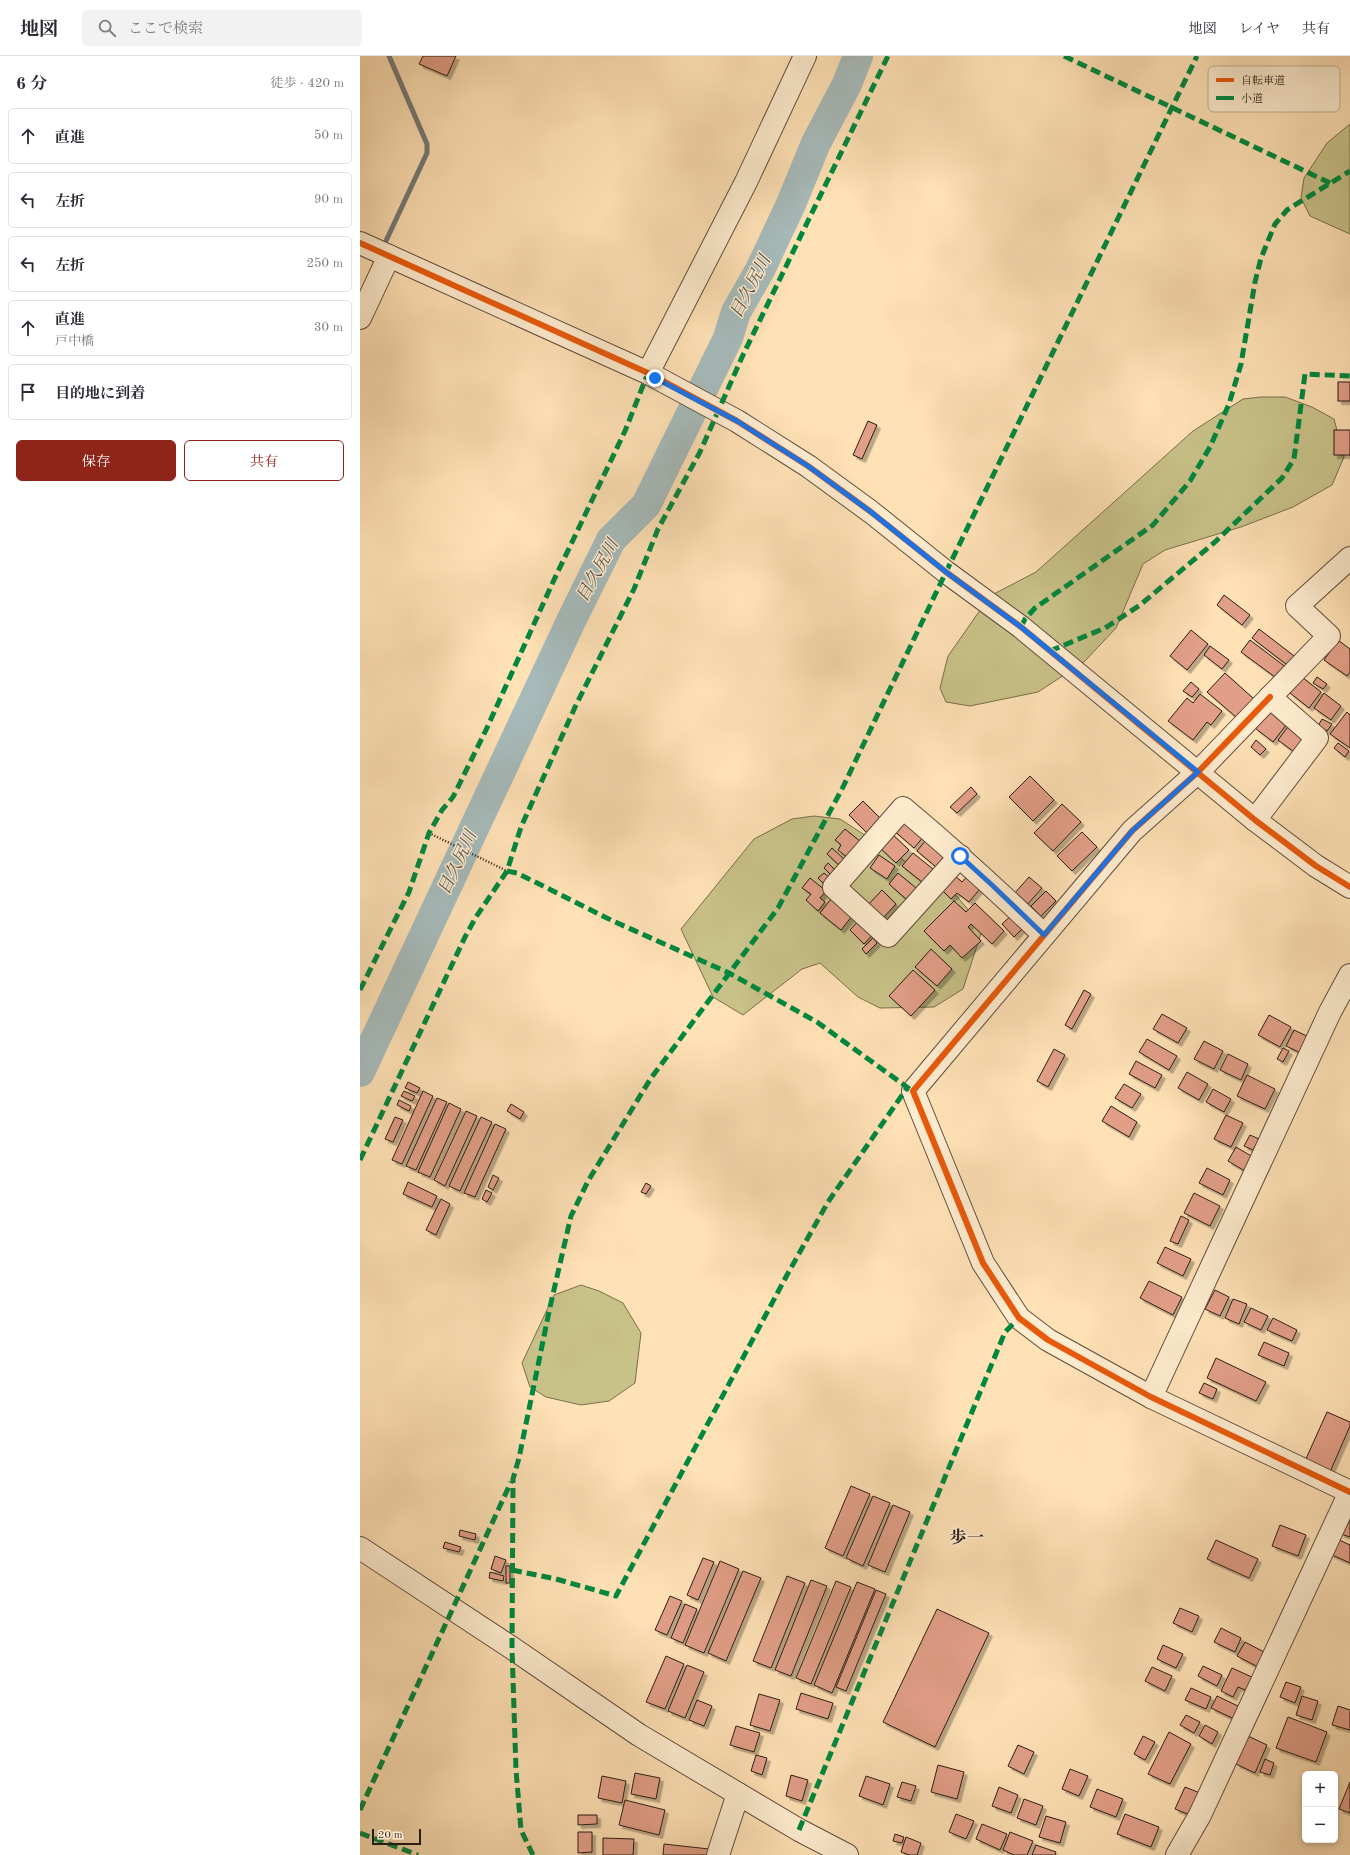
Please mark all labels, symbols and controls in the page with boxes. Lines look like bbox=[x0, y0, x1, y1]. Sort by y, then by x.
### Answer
search box bbox=[82, 10, 362, 46]
icon: search bbox=[96, 17, 118, 39]
text: 地図 bbox=[20, 21, 58, 40]
text: ここで検索 bbox=[128, 22, 203, 37]
text: 地図 bbox=[1189, 22, 1217, 36]
text: レイヤ bbox=[1239, 22, 1280, 36]
text: 共有 bbox=[1302, 22, 1330, 36]
legend bbox=[1208, 66, 1340, 112]
text: 自転車道 bbox=[1241, 74, 1285, 87]
text: 6 分 bbox=[16, 76, 48, 93]
text: 徒歩 · 420 m bbox=[270, 77, 344, 90]
text: 小道 bbox=[1241, 92, 1263, 105]
icon: ahead bbox=[17, 125, 39, 147]
text: 50 m bbox=[314, 129, 343, 142]
text: 直進 bbox=[55, 131, 85, 146]
icon: left bbox=[17, 189, 39, 211]
text: 90 m bbox=[314, 193, 343, 206]
text: 左折 bbox=[55, 195, 85, 210]
water label: 目久尻川 bbox=[726, 250, 775, 321]
icon: left bbox=[17, 253, 39, 275]
text: 250 m bbox=[306, 257, 343, 270]
text: 左折 bbox=[55, 259, 85, 274]
text: 直進 bbox=[55, 313, 85, 328]
icon: ahead bbox=[17, 317, 39, 339]
text: 30 m bbox=[314, 321, 343, 334]
text: 戸中橋 bbox=[55, 335, 94, 348]
route end bbox=[646, 369, 664, 387]
icon: arrive bbox=[17, 381, 39, 403]
text: 目的地に到着 bbox=[55, 387, 145, 402]
button: 保存 bbox=[16, 440, 176, 481]
button: 共有 bbox=[184, 440, 344, 481]
water label: 目久尻川 bbox=[572, 534, 623, 605]
water label: 目久尻川 bbox=[434, 826, 481, 897]
route start bbox=[951, 847, 969, 865]
district label: 歩一 bbox=[950, 1528, 984, 1547]
map controls bbox=[1302, 1771, 1338, 1843]
button: + bbox=[1302, 1771, 1338, 1807]
button: − bbox=[1302, 1807, 1338, 1843]
scale bar bbox=[372, 1827, 421, 1846]
text: 20 m bbox=[378, 1830, 403, 1841]

